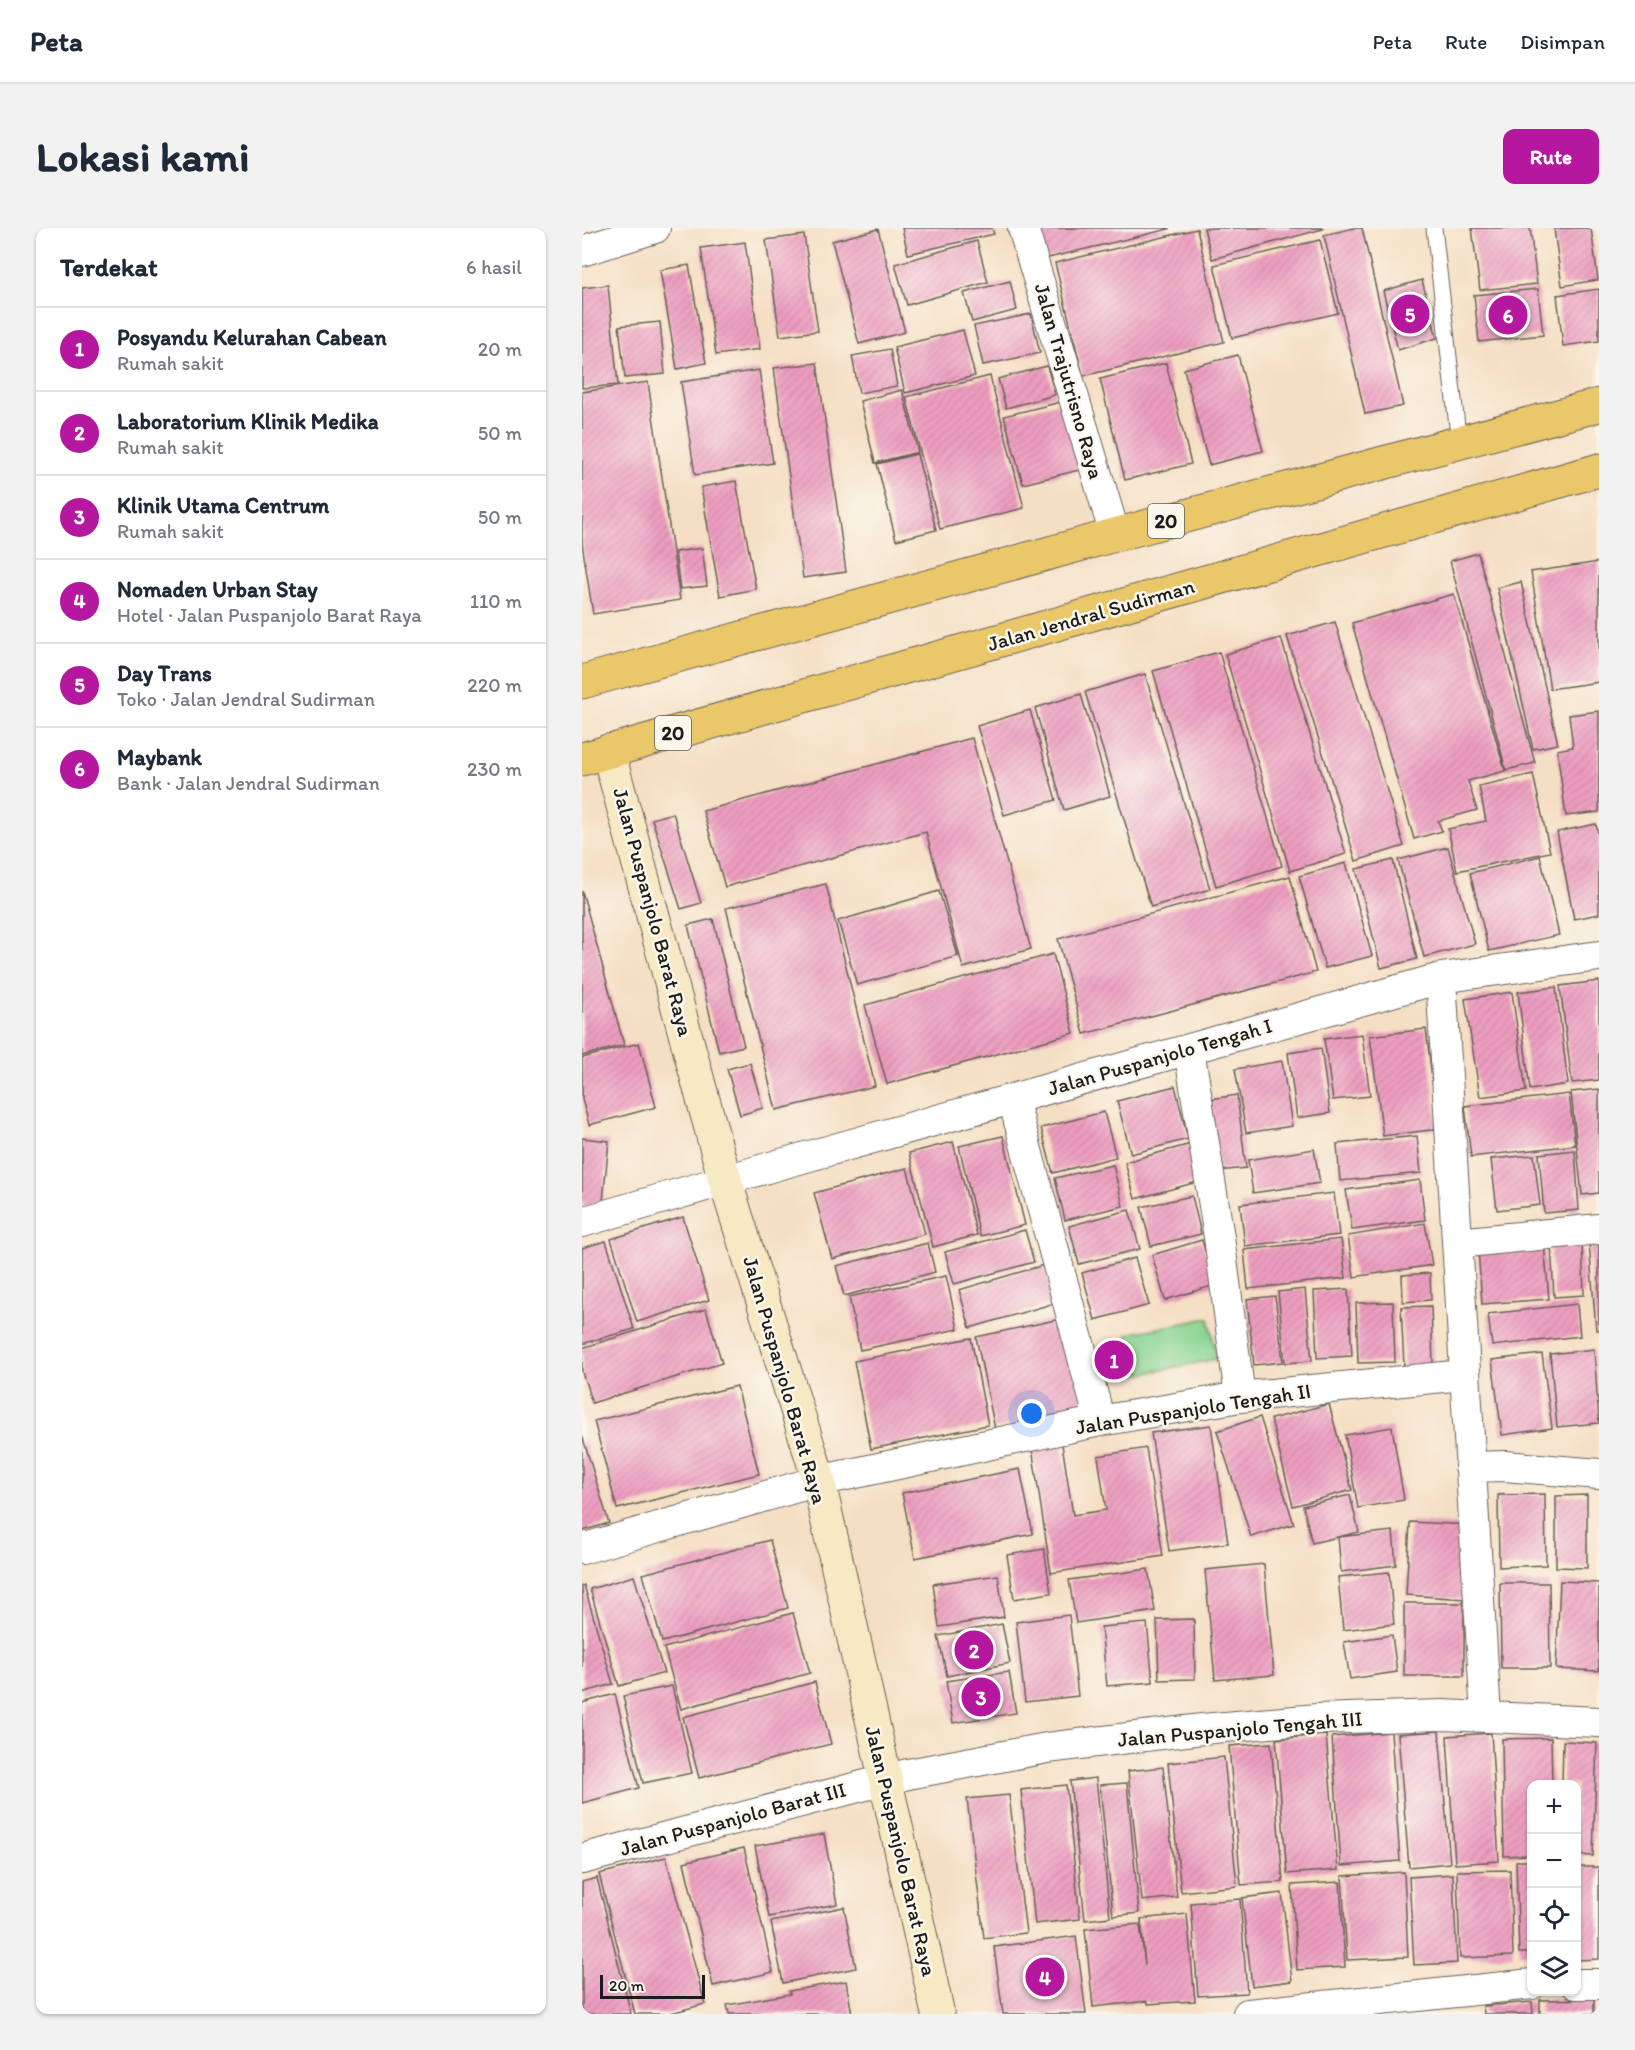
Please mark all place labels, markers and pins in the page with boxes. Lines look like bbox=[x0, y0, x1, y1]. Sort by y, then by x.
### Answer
pin: 5 bbox=[1390, 292, 1430, 337]
pin: 6 bbox=[1488, 292, 1528, 338]
pin: 1 bbox=[1094, 1338, 1134, 1382]
pin: 2 bbox=[954, 1628, 994, 1672]
pin: 3 bbox=[962, 1674, 1000, 1720]
pin: 4 bbox=[1026, 1954, 1064, 2000]

